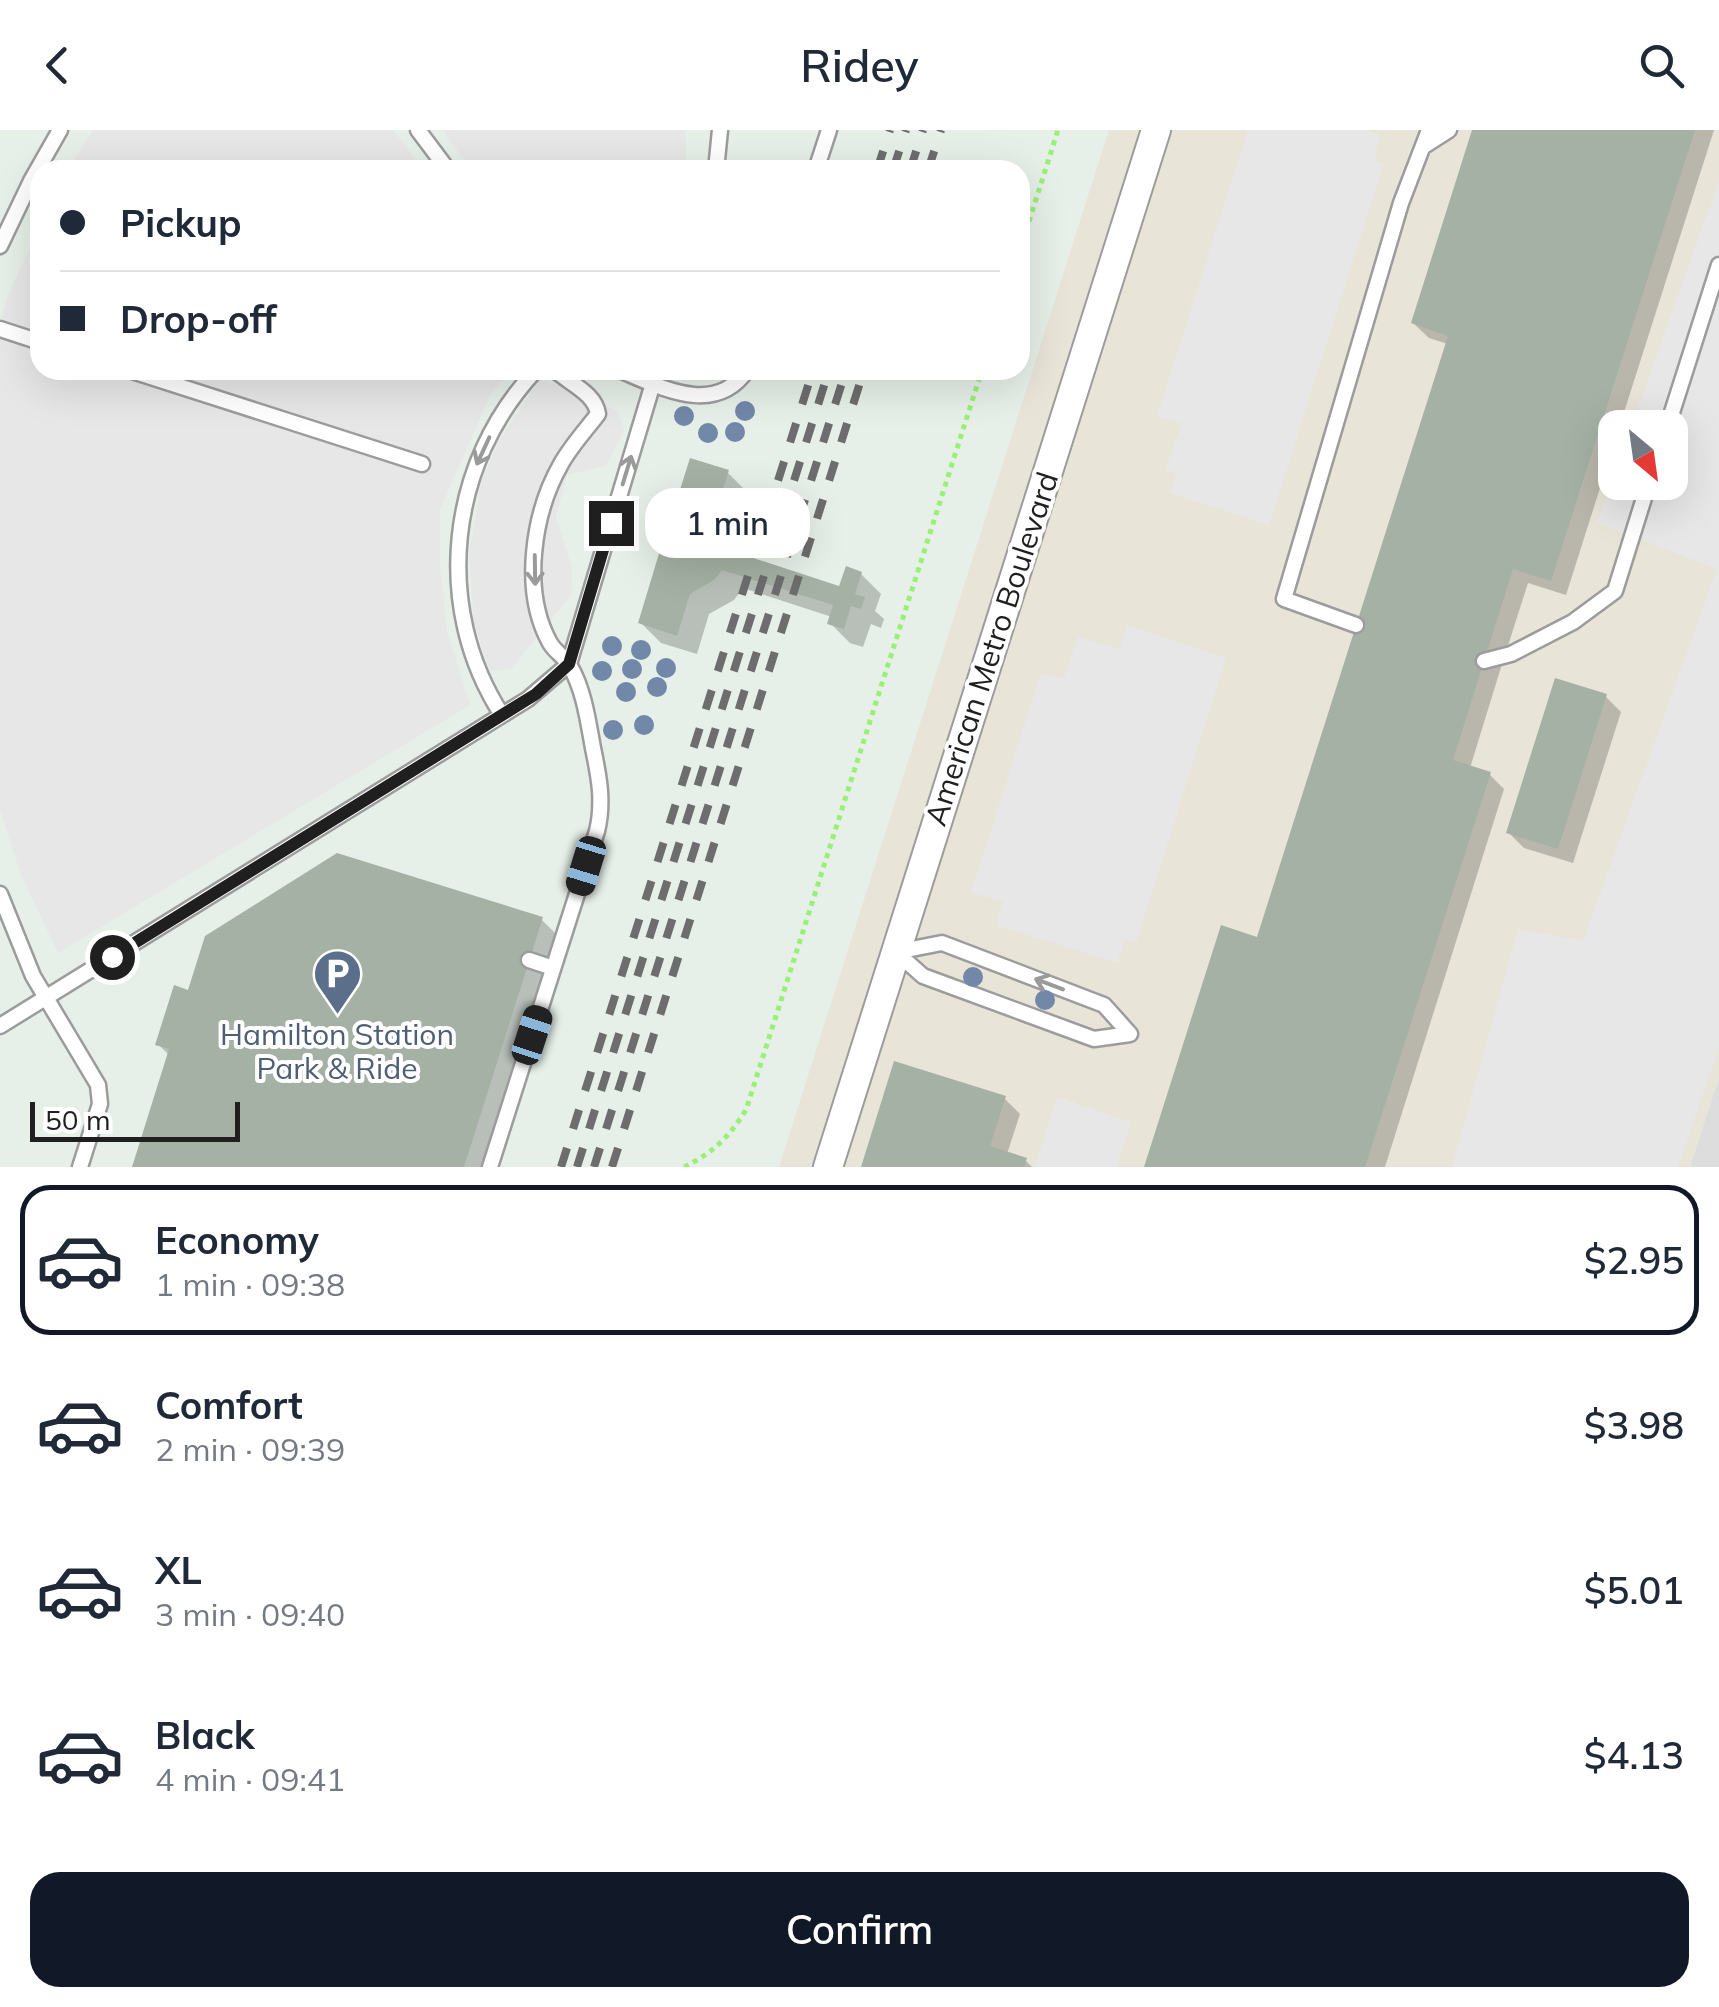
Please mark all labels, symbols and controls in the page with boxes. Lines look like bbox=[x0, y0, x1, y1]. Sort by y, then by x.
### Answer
text: Ridey bbox=[800, 37, 919, 93]
icon: back bbox=[30, 38, 85, 93]
icon: search bbox=[1634, 38, 1689, 93]
text: Pickup bbox=[120, 199, 242, 247]
text: Drop-off bbox=[120, 295, 277, 343]
north arrow bbox=[1598, 410, 1688, 500]
map controls bbox=[1598, 410, 1688, 500]
one-way arrow bbox=[472, 435, 491, 465]
one-way arrow bbox=[619, 455, 637, 486]
street label: American Metro Boulevard bbox=[916, 467, 1066, 830]
callout: 1 min bbox=[646, 488, 811, 558]
route end bbox=[589, 501, 634, 546]
text: 1 min bbox=[686, 503, 769, 543]
one-way arrow bbox=[525, 554, 544, 586]
car bbox=[563, 833, 609, 899]
route start bbox=[90, 935, 135, 980]
parking icon: Hamilton Station Park & Ride bbox=[311, 948, 363, 1016]
one-way arrow bbox=[1034, 974, 1065, 992]
car bbox=[508, 1002, 556, 1068]
place label: Hamilton Station Park & Ride bbox=[220, 1015, 454, 1087]
scale bar bbox=[30, 1097, 240, 1141]
text: 50 m bbox=[45, 1102, 111, 1137]
icon: car bbox=[35, 1215, 125, 1305]
text: Economy bbox=[155, 1216, 319, 1264]
text: $2.95 bbox=[1584, 1236, 1684, 1284]
text: 1 min · 09:38 bbox=[155, 1264, 345, 1304]
icon: car bbox=[35, 1380, 125, 1470]
text: Comfort bbox=[155, 1381, 303, 1429]
text: $3.98 bbox=[1584, 1401, 1684, 1449]
text: 2 min · 09:39 bbox=[155, 1429, 345, 1469]
icon: car bbox=[35, 1545, 125, 1635]
text: XL bbox=[155, 1546, 202, 1594]
text: $5.01 bbox=[1584, 1566, 1684, 1614]
text: 3 min · 09:40 bbox=[155, 1594, 345, 1634]
icon: car bbox=[35, 1710, 125, 1800]
text: Black bbox=[155, 1711, 255, 1759]
text: $4.13 bbox=[1584, 1731, 1684, 1779]
text: 4 min · 09:41 bbox=[155, 1759, 345, 1799]
button: Confirm bbox=[30, 1872, 1689, 1987]

